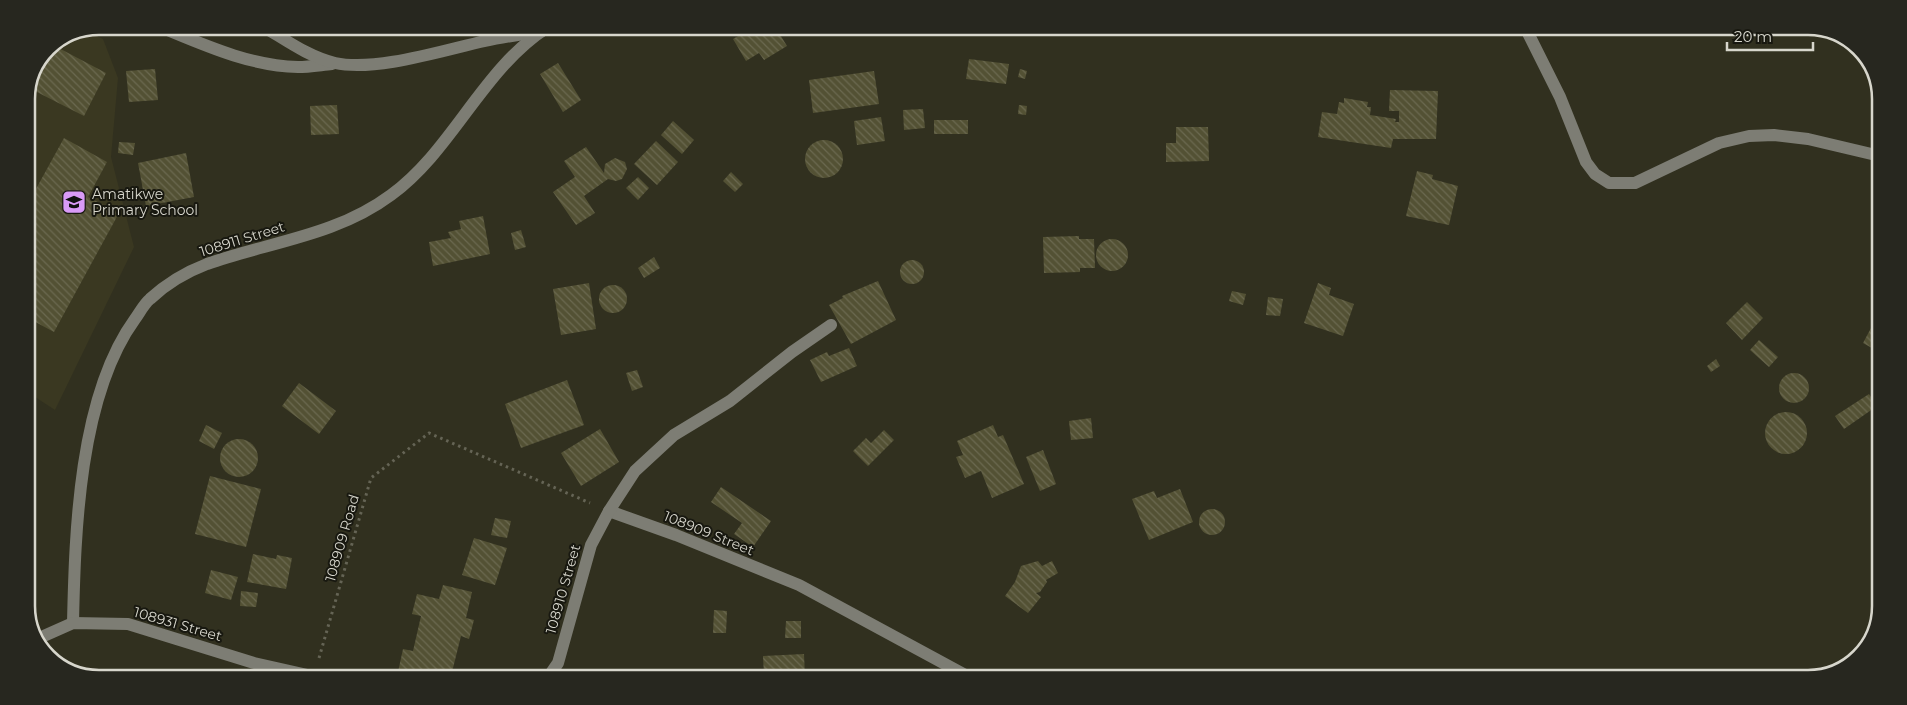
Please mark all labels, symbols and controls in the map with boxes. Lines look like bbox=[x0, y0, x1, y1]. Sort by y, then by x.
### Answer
scale bar bbox=[1727, 20, 1813, 52]
text: 20 m bbox=[1734, 27, 1772, 46]
place label: Amatikwe Primary School bbox=[92, 185, 198, 219]
school or university icon: Amatikwe Primary School bbox=[61, 189, 87, 215]
street label: 108911 Street bbox=[197, 217, 287, 260]
street label: 108909 Road bbox=[321, 492, 363, 584]
street label: 108909 Street bbox=[661, 507, 757, 559]
street label: 108910 Street bbox=[542, 542, 584, 636]
street label: 108931 Street bbox=[132, 603, 224, 645]

